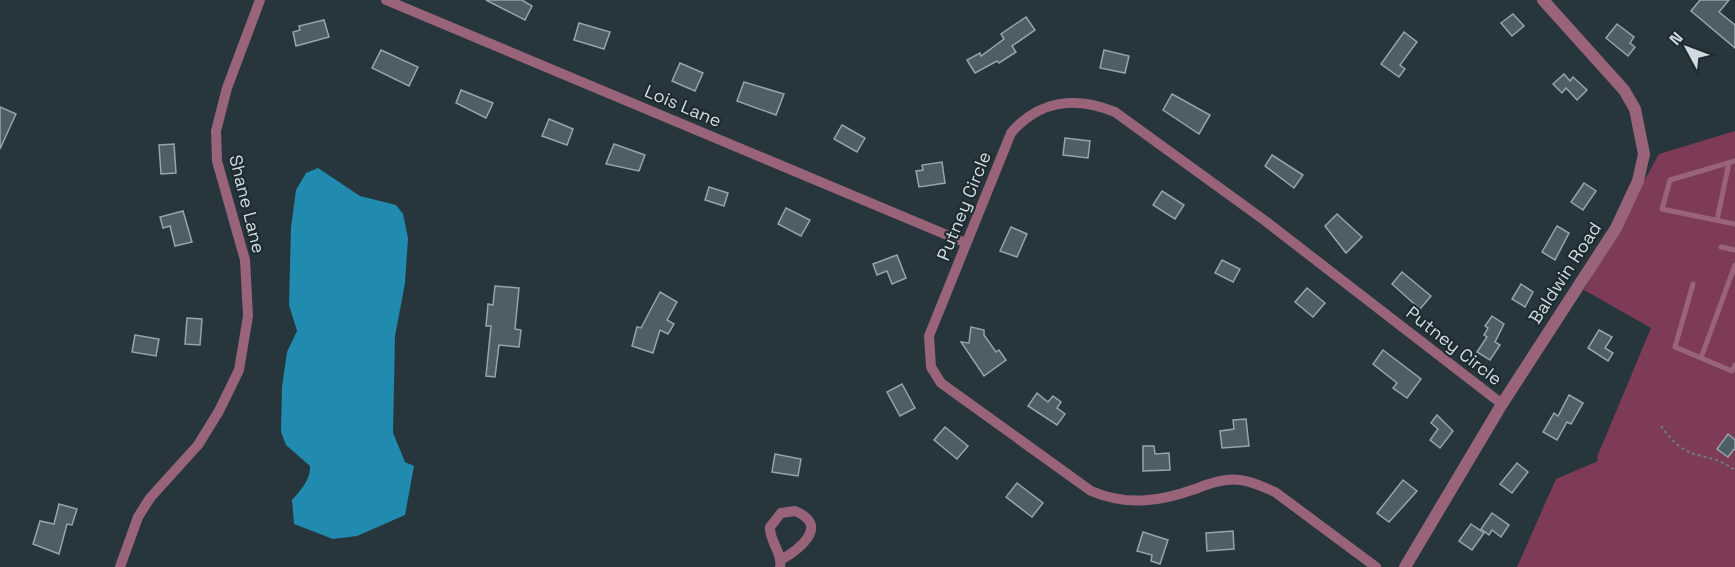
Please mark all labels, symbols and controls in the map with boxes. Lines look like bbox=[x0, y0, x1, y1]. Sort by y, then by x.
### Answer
north arrow bbox=[1657, 18, 1717, 78]
text: N bbox=[1665, 28, 1688, 49]
street label: Lois Lane bbox=[641, 79, 725, 132]
street label: Putney Circle bbox=[931, 148, 996, 264]
street label: Shane Lane bbox=[224, 152, 271, 255]
street label: Baldwin Road bbox=[1523, 217, 1606, 328]
street label: Putney Circle bbox=[1402, 301, 1507, 390]

